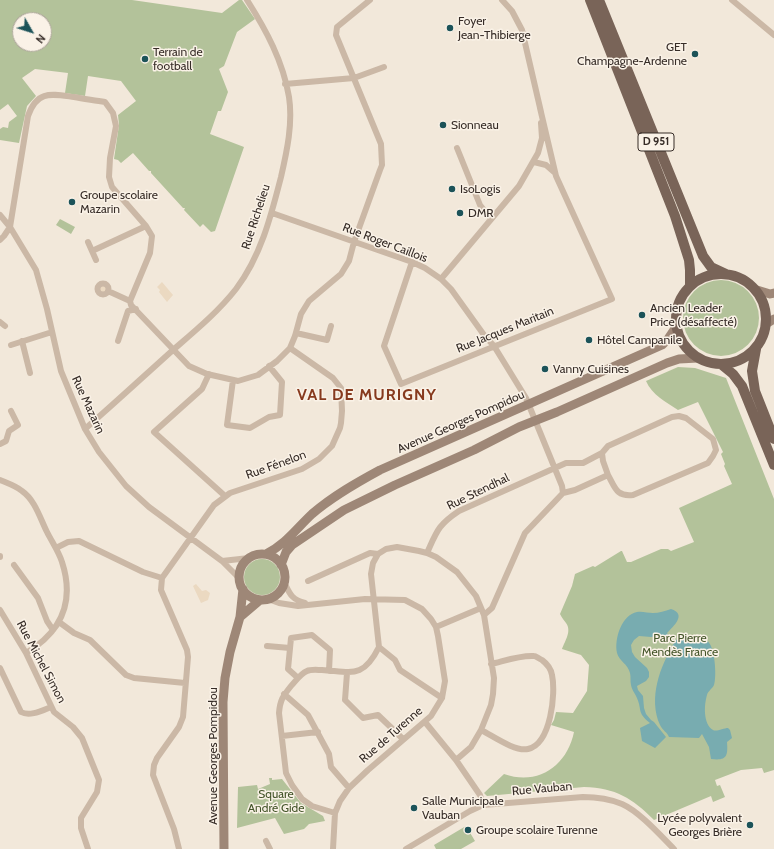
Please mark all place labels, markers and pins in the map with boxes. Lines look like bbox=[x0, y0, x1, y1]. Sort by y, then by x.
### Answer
place label: Foyer Jean-Thibierge bbox=[458, 14, 531, 42]
marker: Foyer Jean-Thibierge bbox=[445, 23, 455, 33]
place label: GET Champagne-Ardenne bbox=[577, 40, 687, 68]
place label: Terrain de football bbox=[153, 45, 203, 73]
marker: GET Champagne-Ardenne bbox=[690, 49, 700, 59]
marker: Terrain de football bbox=[140, 54, 150, 64]
place label: Sionneau bbox=[451, 118, 499, 132]
marker: Sionneau bbox=[438, 120, 448, 130]
place label: IsoLogis bbox=[460, 182, 500, 196]
marker: IsoLogis bbox=[447, 184, 457, 194]
place label: Groupe scolaire Mazarin bbox=[80, 188, 158, 216]
marker: Groupe scolaire Mazarin bbox=[67, 197, 77, 207]
place label: DMR bbox=[468, 206, 494, 220]
marker: DMR bbox=[455, 208, 465, 218]
place label: Ancien Leader Price (désaffecté) bbox=[650, 301, 737, 329]
marker: Ancien Leader Price (désaffecté) bbox=[637, 310, 647, 320]
place label: Hôtel Campanile bbox=[597, 333, 682, 347]
marker: Hôtel Campanile bbox=[584, 335, 594, 345]
place label: Vanny Cuisines bbox=[553, 362, 629, 376]
marker: Vanny Cuisines bbox=[540, 364, 550, 374]
place label: Salle Municipale Vauban bbox=[422, 794, 504, 822]
marker: Salle Municipale Vauban bbox=[409, 803, 419, 813]
place label: Lycée polyvalent Georges Brière bbox=[657, 811, 742, 839]
marker: Lycée polyvalent Georges Brière bbox=[745, 820, 755, 830]
place label: Groupe scolaire Turenne bbox=[476, 823, 598, 837]
marker: Groupe scolaire Turenne bbox=[463, 825, 473, 835]

